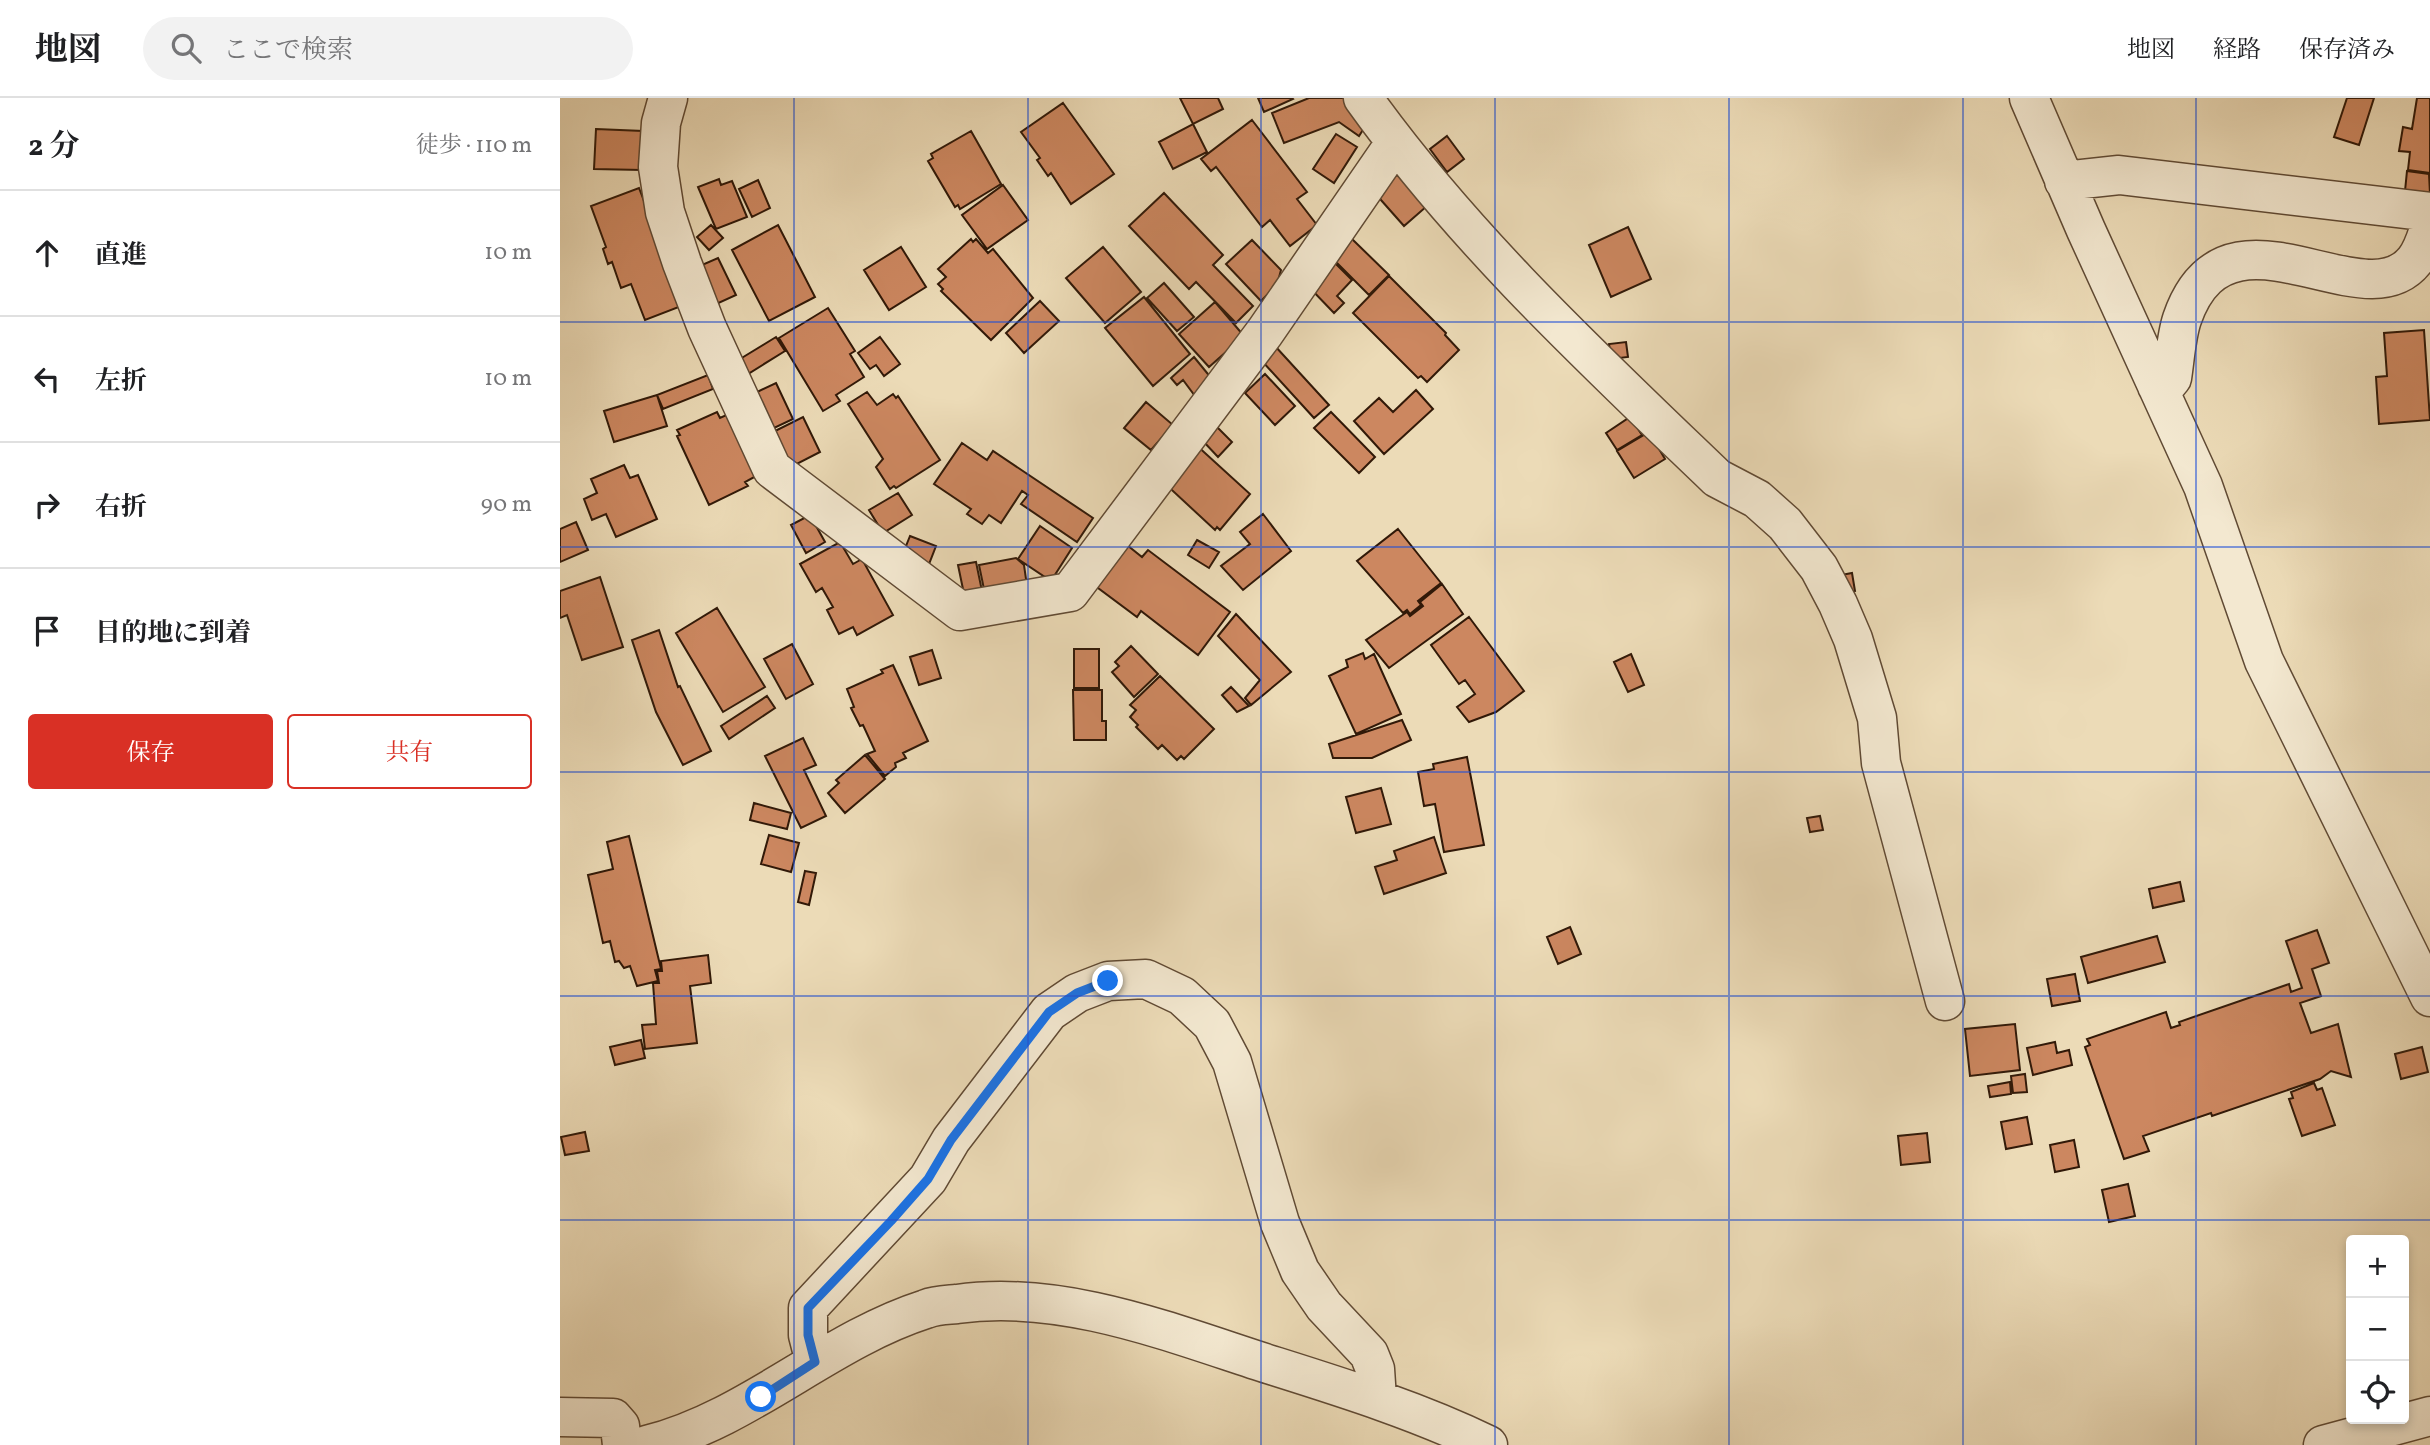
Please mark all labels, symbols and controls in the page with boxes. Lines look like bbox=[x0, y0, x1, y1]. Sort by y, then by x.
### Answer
search box bbox=[143, 17, 633, 80]
text: 地図 bbox=[35, 29, 101, 75]
icon: search bbox=[167, 29, 205, 67]
text: ここで検索 bbox=[223, 33, 353, 69]
text: 地図 bbox=[2127, 34, 2175, 68]
text: 経路 bbox=[2213, 34, 2261, 68]
text: 保存済み bbox=[2299, 34, 2395, 68]
text: 2 分 bbox=[28, 126, 80, 168]
text: 徒歩 · 110 m bbox=[416, 130, 532, 162]
icon: ahead bbox=[28, 234, 66, 272]
text: 10 m bbox=[484, 237, 532, 269]
text: 直進 bbox=[95, 238, 147, 274]
icon: left bbox=[28, 360, 66, 398]
text: 10 m bbox=[484, 363, 532, 395]
text: 左折 bbox=[95, 364, 147, 400]
icon: right bbox=[28, 486, 66, 524]
text: 90 m bbox=[481, 489, 532, 521]
text: 右折 bbox=[95, 490, 147, 526]
icon: arrive bbox=[28, 612, 66, 650]
text: 目的地に到着 bbox=[95, 616, 251, 652]
button: 保存 bbox=[28, 714, 273, 789]
button: 共有 bbox=[287, 714, 532, 789]
route end bbox=[1092, 965, 1123, 996]
map controls bbox=[2346, 1235, 2409, 1424]
button: + bbox=[2346, 1235, 2409, 1298]
button: − bbox=[2346, 1298, 2409, 1361]
button: locate bbox=[2346, 1361, 2409, 1424]
route start bbox=[745, 1381, 776, 1412]

